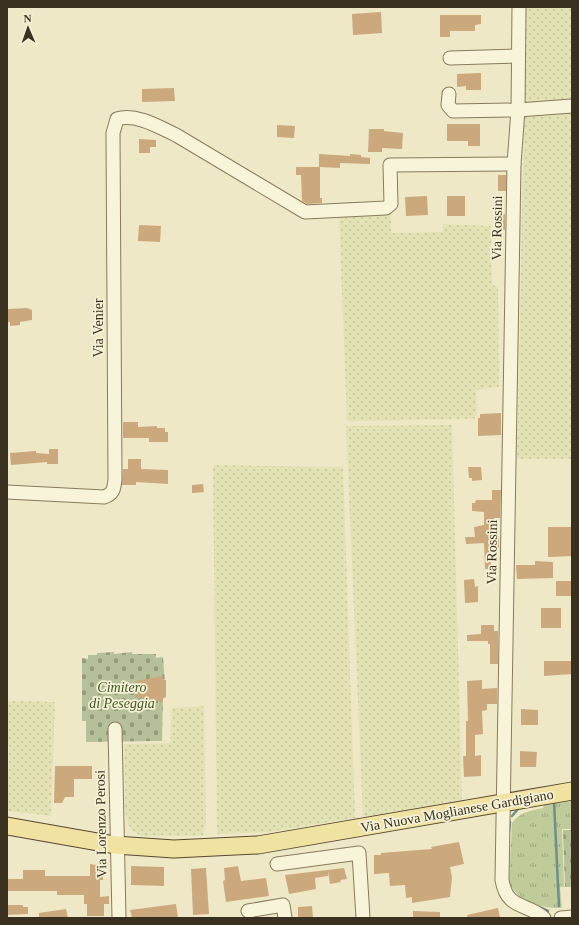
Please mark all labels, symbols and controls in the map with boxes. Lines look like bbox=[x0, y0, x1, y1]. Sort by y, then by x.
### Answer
north arrow bbox=[8, 8, 48, 48]
text: N bbox=[23, 12, 32, 24]
street label: Via Rossini bbox=[489, 195, 505, 261]
street label: Via Venier bbox=[91, 298, 106, 358]
street label: Via Rossini bbox=[484, 519, 500, 585]
park label: Cimitero di Peseggia bbox=[89, 680, 155, 711]
street label: Via Lorenzo Perosi bbox=[93, 770, 109, 878]
street label: Via Nuova Moglianese Gardigiano bbox=[359, 787, 555, 835]

